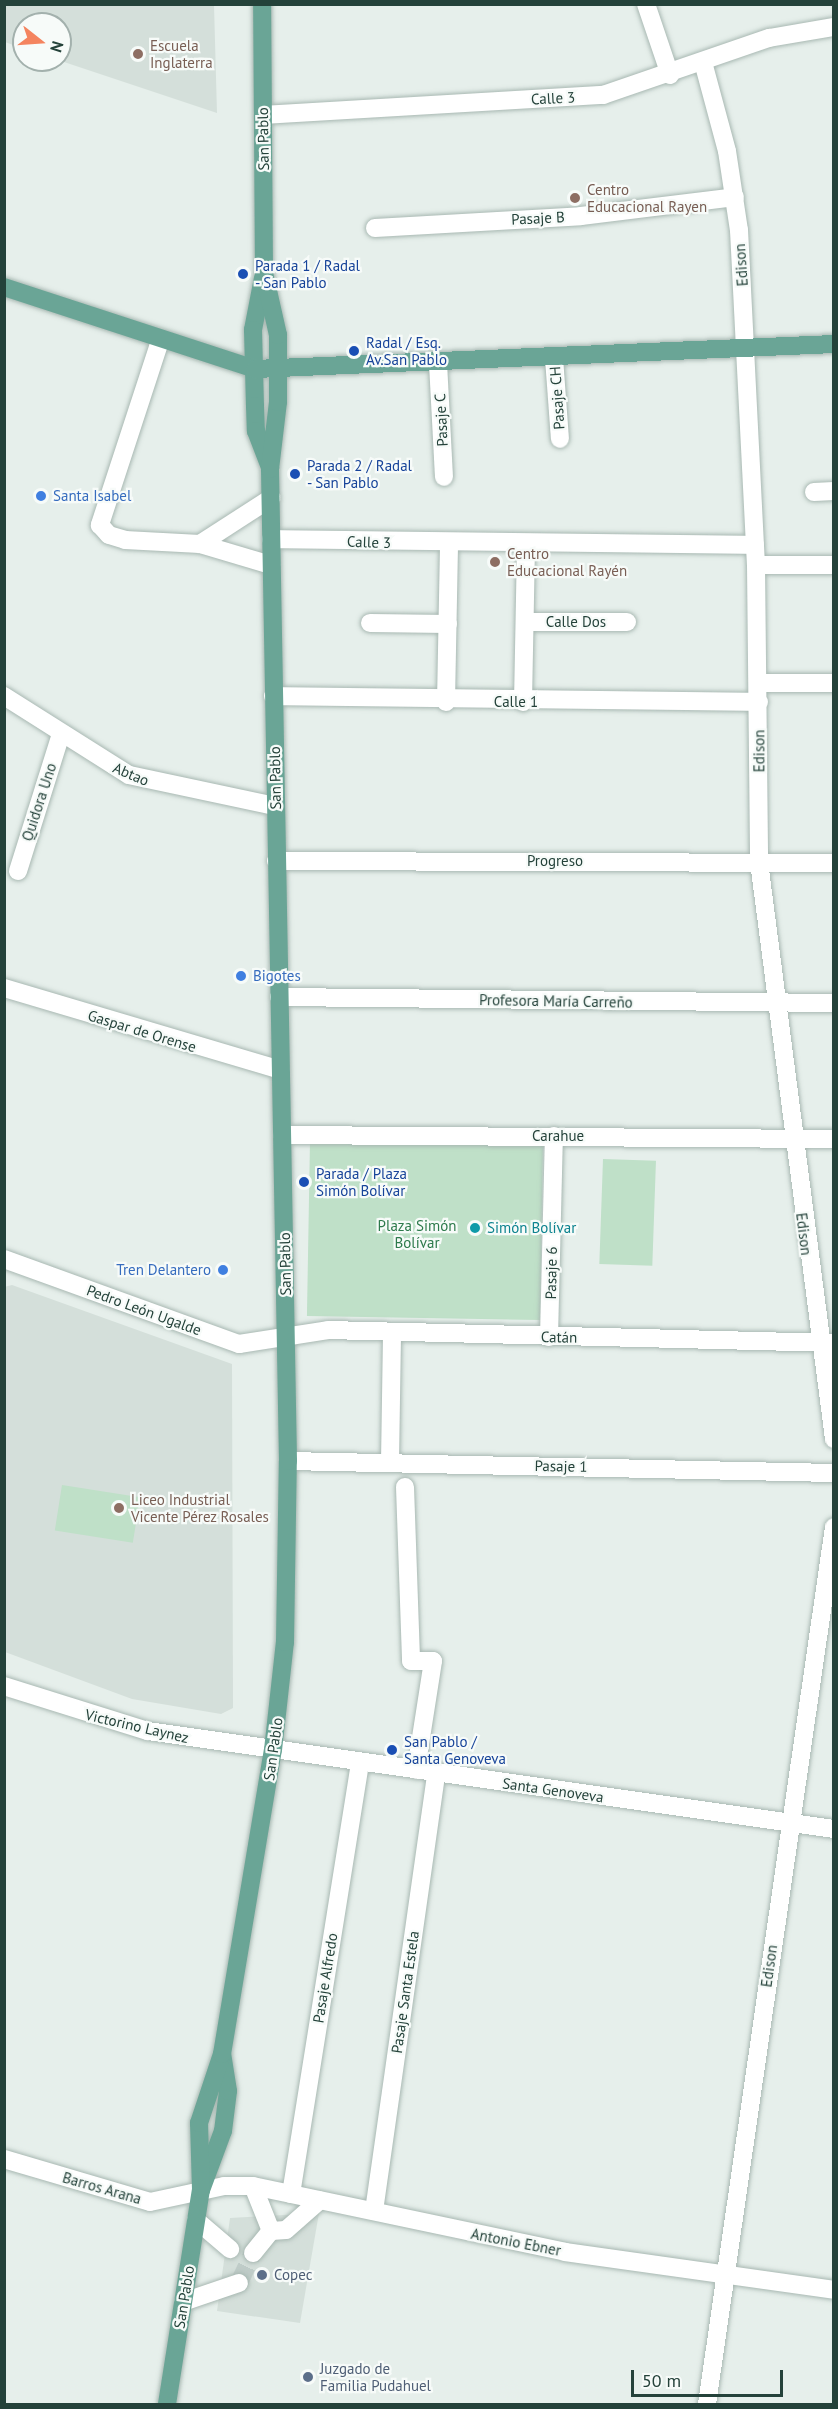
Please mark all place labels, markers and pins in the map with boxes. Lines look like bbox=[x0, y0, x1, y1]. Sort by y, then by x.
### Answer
place label: Escuela Inglaterra bbox=[150, 36, 213, 71]
marker: Escuela Inglaterra bbox=[131, 47, 145, 61]
place label: Centro Educacional Rayen bbox=[587, 180, 707, 215]
marker: Centro Educacional Rayen bbox=[568, 191, 582, 205]
place label: Parada 1 / Radal - San Pablo bbox=[255, 256, 360, 291]
marker: Parada 1 / Radal - San Pablo bbox=[236, 267, 250, 281]
place label: Radal / Esq. Av.San Pablo bbox=[366, 333, 447, 368]
marker: Radal / Esq. Av.San Pablo bbox=[347, 344, 361, 358]
place label: Parada 2 / Radal - San Pablo bbox=[307, 456, 412, 491]
marker: Parada 2 / Radal - San Pablo bbox=[288, 467, 302, 481]
place label: Santa Isabel bbox=[53, 487, 131, 505]
marker: Santa Isabel bbox=[34, 489, 48, 503]
place label: Centro Educacional Rayén bbox=[507, 544, 627, 579]
marker: Centro Educacional Rayén bbox=[488, 555, 502, 569]
place label: Bigotes bbox=[253, 967, 301, 985]
marker: Bigotes bbox=[234, 969, 248, 983]
place label: Parada / Plaza Simón Bolívar bbox=[316, 1164, 407, 1199]
marker: Parada / Plaza Simón Bolívar bbox=[297, 1175, 311, 1189]
place label: Simón Bolívar bbox=[487, 1219, 576, 1237]
marker: Simón Bolívar bbox=[468, 1221, 482, 1235]
place label: Tren Delantero bbox=[116, 1261, 211, 1279]
marker: Tren Delantero bbox=[216, 1263, 230, 1277]
place label: Liceo Industrial Vicente Pérez Rosales bbox=[131, 1490, 269, 1525]
marker: Liceo Industrial Vicente Pérez Rosales bbox=[112, 1501, 126, 1515]
place label: San Pablo / Santa Genoveva bbox=[404, 1732, 506, 1767]
marker: San Pablo / Santa Genoveva bbox=[385, 1743, 399, 1757]
place label: Copec bbox=[274, 2266, 312, 2284]
marker: Copec bbox=[255, 2268, 269, 2282]
place label: Juzgado de Familia Pudahuel bbox=[320, 2359, 431, 2394]
marker: Juzgado de Familia Pudahuel bbox=[301, 2370, 315, 2384]

